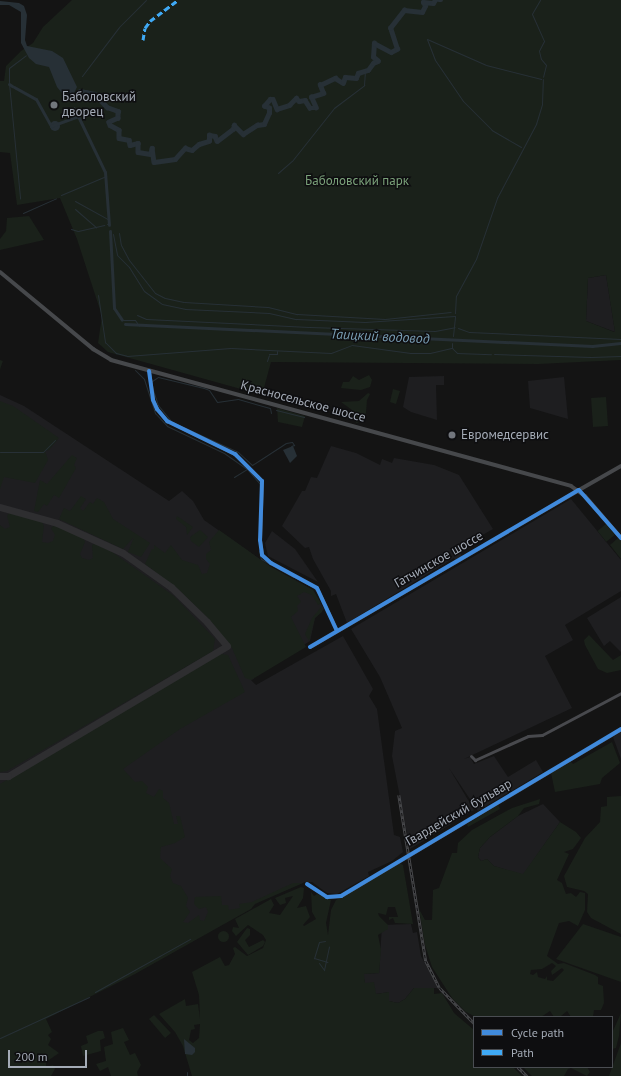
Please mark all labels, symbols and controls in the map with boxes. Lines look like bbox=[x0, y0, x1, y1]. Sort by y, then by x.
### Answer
place label: Баболовский дворец bbox=[62, 90, 136, 121]
marker: Баболовский дворец bbox=[49, 100, 59, 110]
park label: Баболовский парк bbox=[305, 173, 409, 189]
water label: Таицкий водовод bbox=[330, 325, 430, 347]
street label: Красносельское шоссе bbox=[239, 378, 367, 426]
place label: Евромедсервис bbox=[461, 427, 549, 443]
marker: Евромедсервис bbox=[446, 429, 458, 441]
street label: Гатчинское шоссе bbox=[392, 528, 486, 592]
street label: Гвардейский бульвар bbox=[403, 776, 515, 850]
legend bbox=[473, 1016, 613, 1068]
text: Cycle path bbox=[511, 1025, 564, 1040]
scale bar bbox=[10, 1042, 89, 1068]
text: Path bbox=[511, 1045, 534, 1060]
text: 200 m bbox=[15, 1049, 48, 1064]

